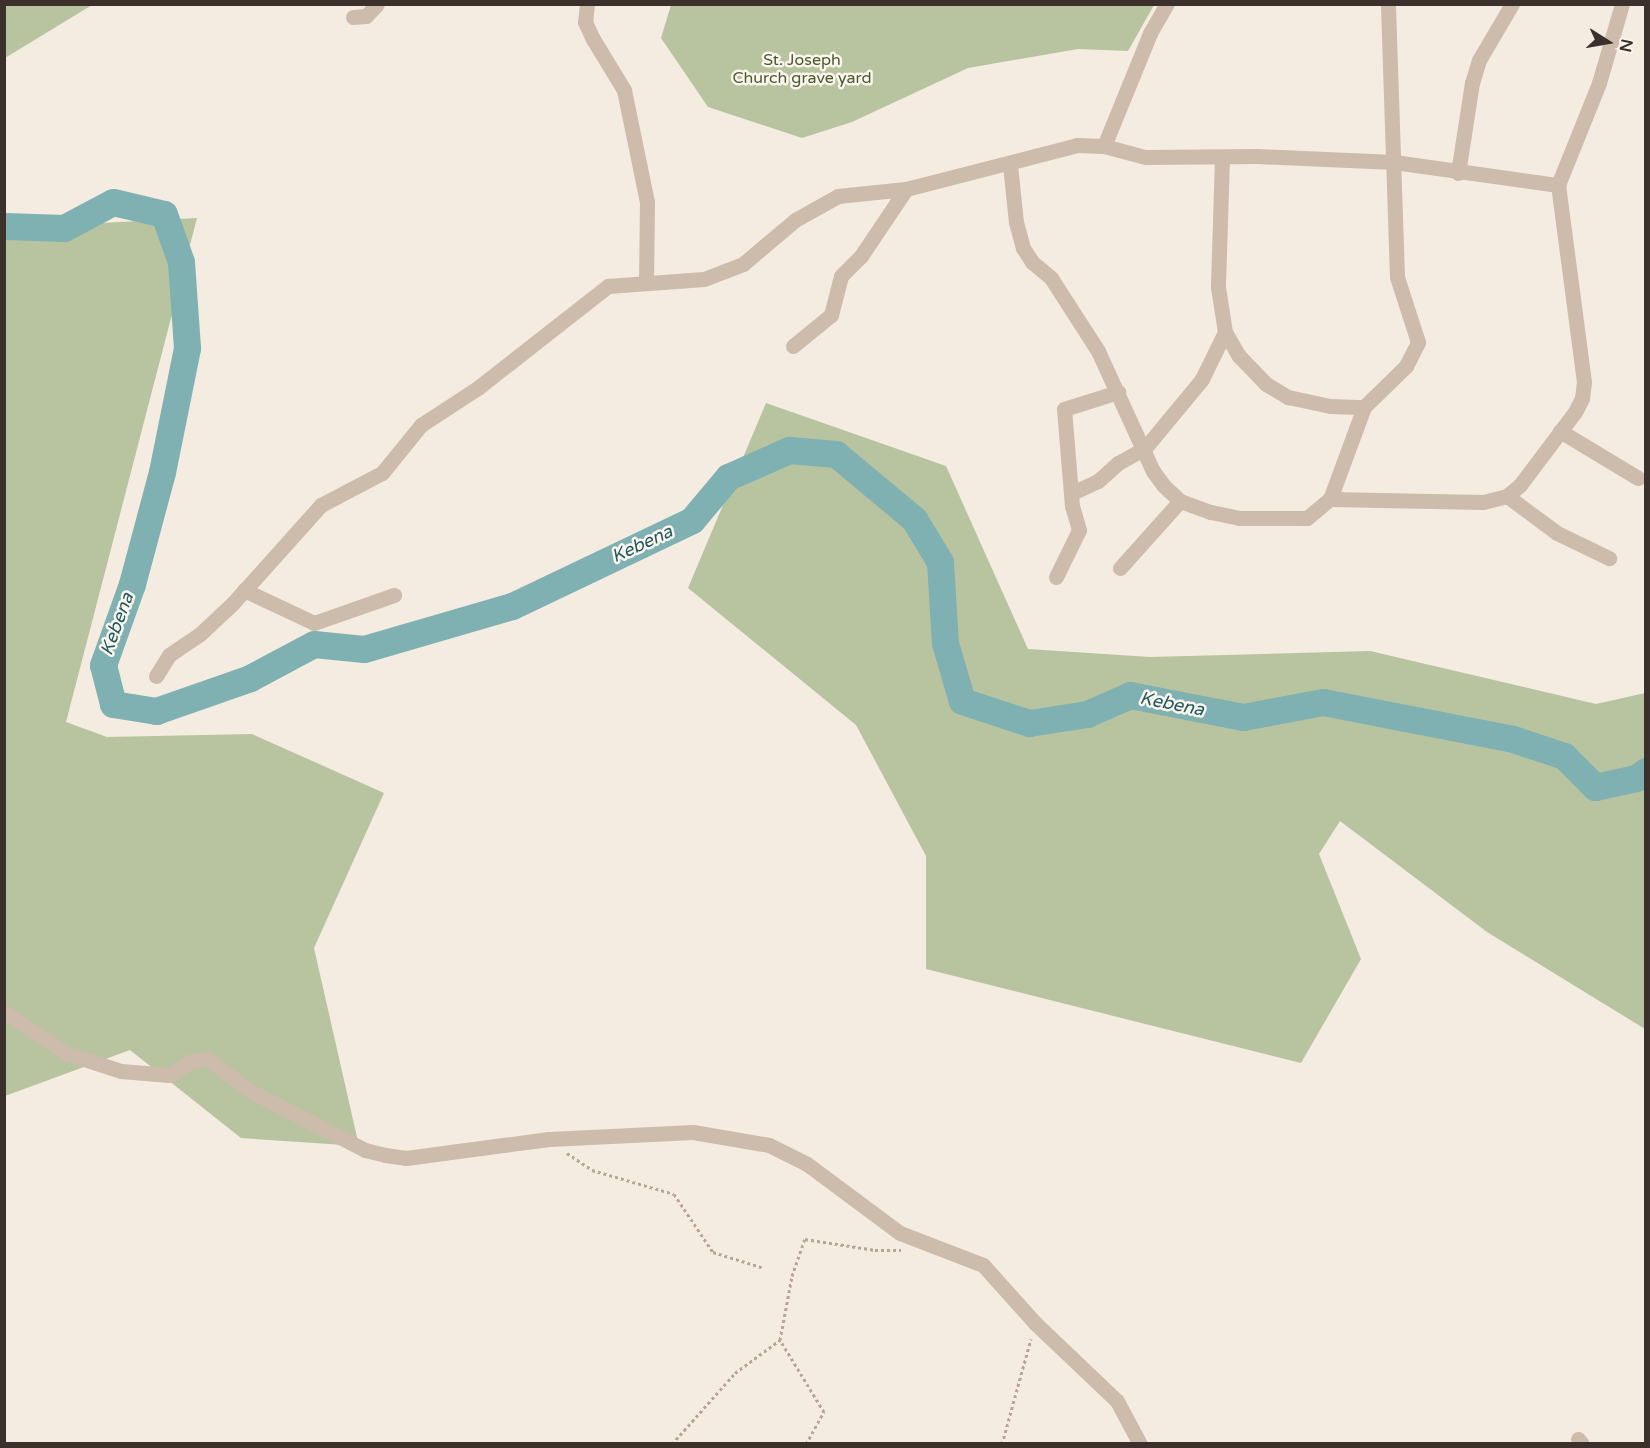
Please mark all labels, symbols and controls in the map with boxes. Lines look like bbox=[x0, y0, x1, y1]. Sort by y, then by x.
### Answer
north arrow bbox=[1578, 12, 1638, 72]
text: N bbox=[1615, 37, 1637, 54]
park label: St. Joseph Church grave yard bbox=[733, 50, 871, 88]
water label: Kebena bbox=[608, 521, 676, 567]
water label: Kebena bbox=[96, 590, 138, 658]
water label: Kebena bbox=[1138, 687, 1206, 721]

